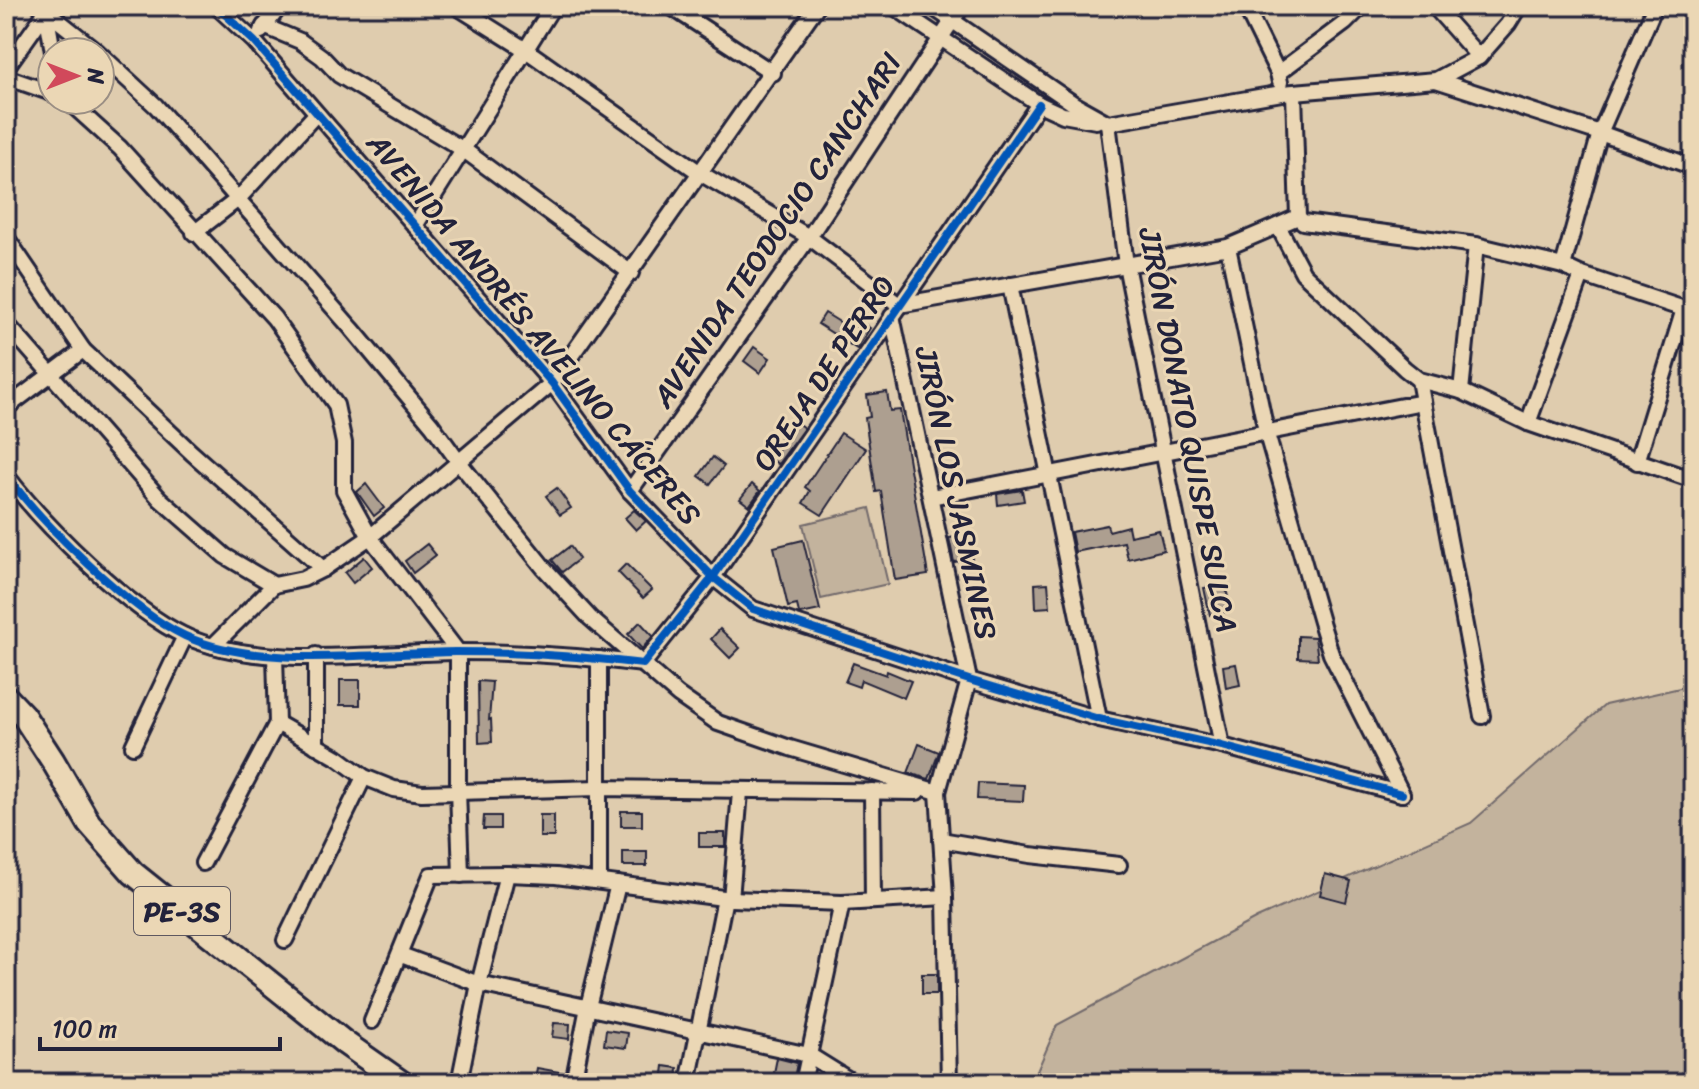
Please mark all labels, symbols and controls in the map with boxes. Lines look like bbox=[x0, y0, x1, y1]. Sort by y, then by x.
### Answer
north arrow bbox=[36, 36, 116, 116]
street label: AVENIDA TEODOCIO CANCHARI bbox=[637, 41, 917, 420]
text: N bbox=[76, 67, 115, 84]
street label: AVENIDA ANDRÉS AVELINO CÁCERES bbox=[352, 119, 716, 538]
street label: JIRÓN DONATO QUISPE SULCA bbox=[1122, 222, 1254, 637]
street label: OREJA DE PERRO bbox=[738, 263, 910, 483]
street label: JIRÓN LOS JASMINES bbox=[898, 340, 1014, 645]
road number: PE-3S bbox=[134, 887, 230, 935]
scale bar bbox=[40, 1001, 280, 1051]
text: 100 m bbox=[52, 1008, 117, 1050]

